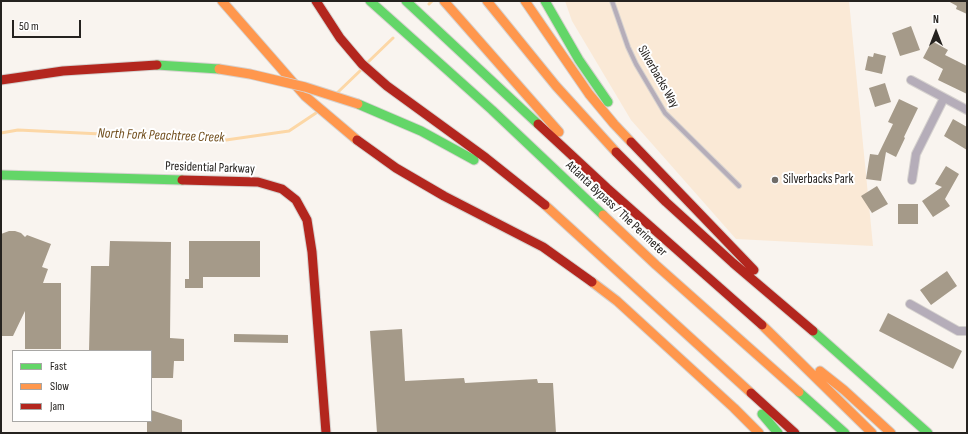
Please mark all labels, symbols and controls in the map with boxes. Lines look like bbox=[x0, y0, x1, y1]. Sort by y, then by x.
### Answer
scale bar bbox=[14, 12, 83, 38]
north arrow bbox=[916, 12, 956, 52]
text: N bbox=[933, 13, 939, 26]
text: 50 m bbox=[19, 19, 39, 34]
street label: Silverbacks Way bbox=[634, 43, 682, 111]
water label: North Fork Peachtree Creek bbox=[97, 125, 225, 147]
street label: Atlanta Bypass / The Perimeter bbox=[562, 158, 670, 260]
street label: Presidential Parkway bbox=[165, 159, 255, 177]
place label: Silverbacks Park bbox=[783, 172, 853, 188]
marker: Silverbacks Park bbox=[770, 175, 780, 185]
legend bbox=[12, 350, 152, 422]
text: Fast bbox=[50, 359, 67, 374]
text: Slow bbox=[50, 379, 69, 394]
text: Jam bbox=[50, 399, 65, 414]

